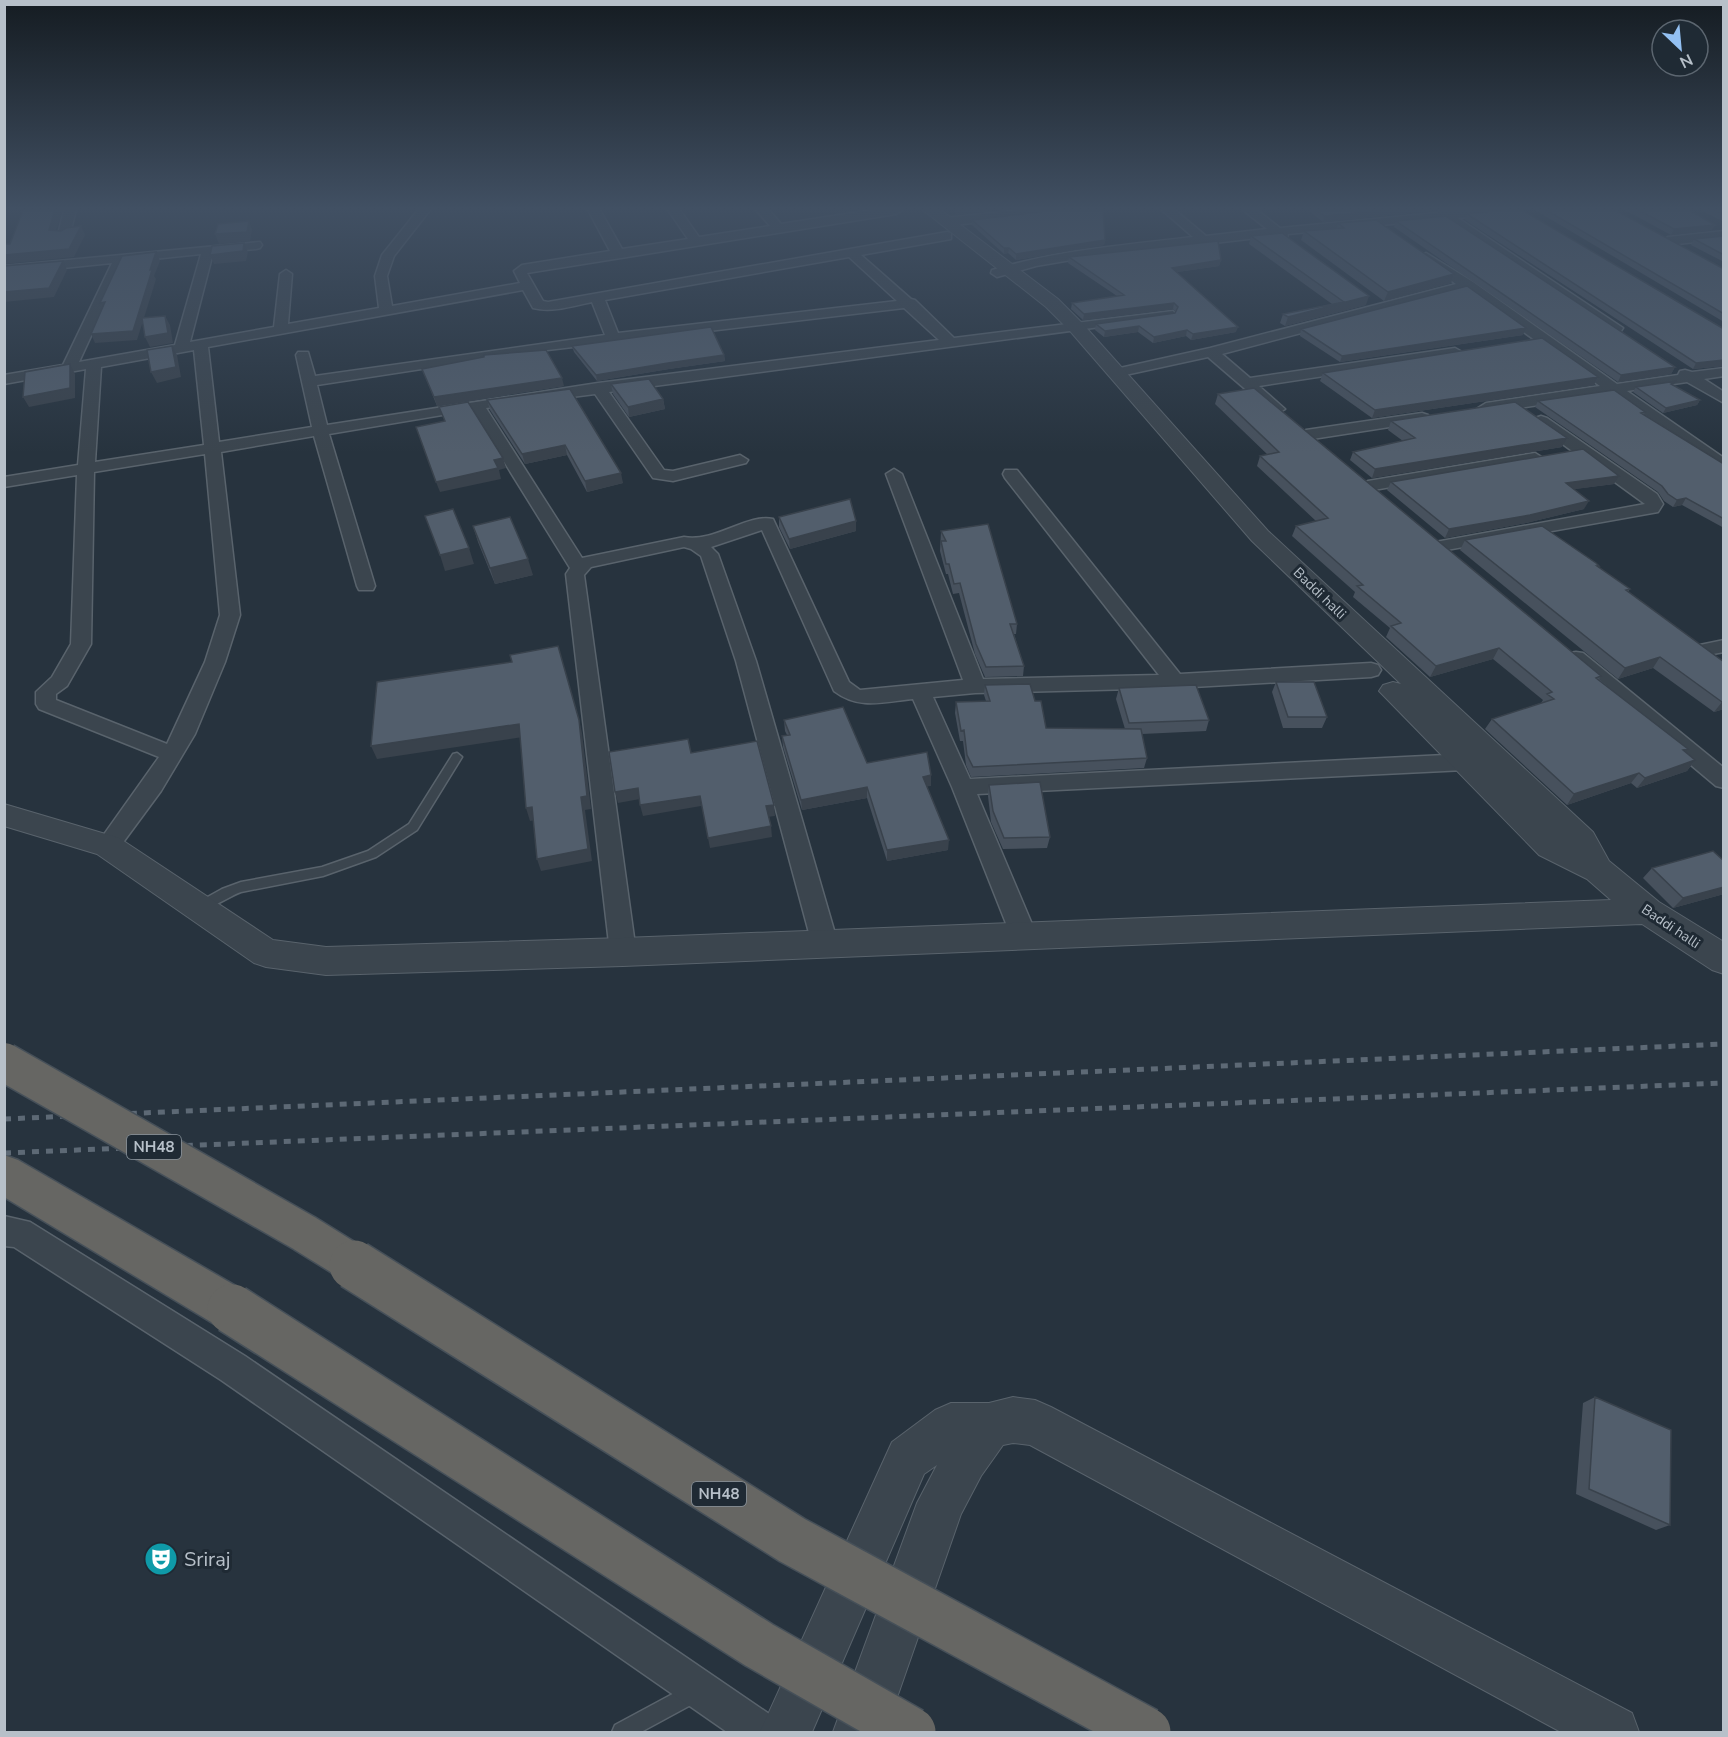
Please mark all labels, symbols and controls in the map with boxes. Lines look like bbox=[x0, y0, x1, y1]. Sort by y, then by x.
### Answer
north arrow bbox=[1650, 18, 1710, 78]
text: N bbox=[1676, 48, 1696, 73]
street label: Baddi halli bbox=[1289, 563, 1350, 623]
street label: Baddi halli bbox=[1638, 900, 1704, 953]
road number: NH48 bbox=[127, 1135, 181, 1159]
road number: NH48 bbox=[692, 1482, 746, 1506]
theatre icon: Sriraj bbox=[143, 1541, 179, 1577]
place label: Sriraj bbox=[184, 1546, 230, 1573]

